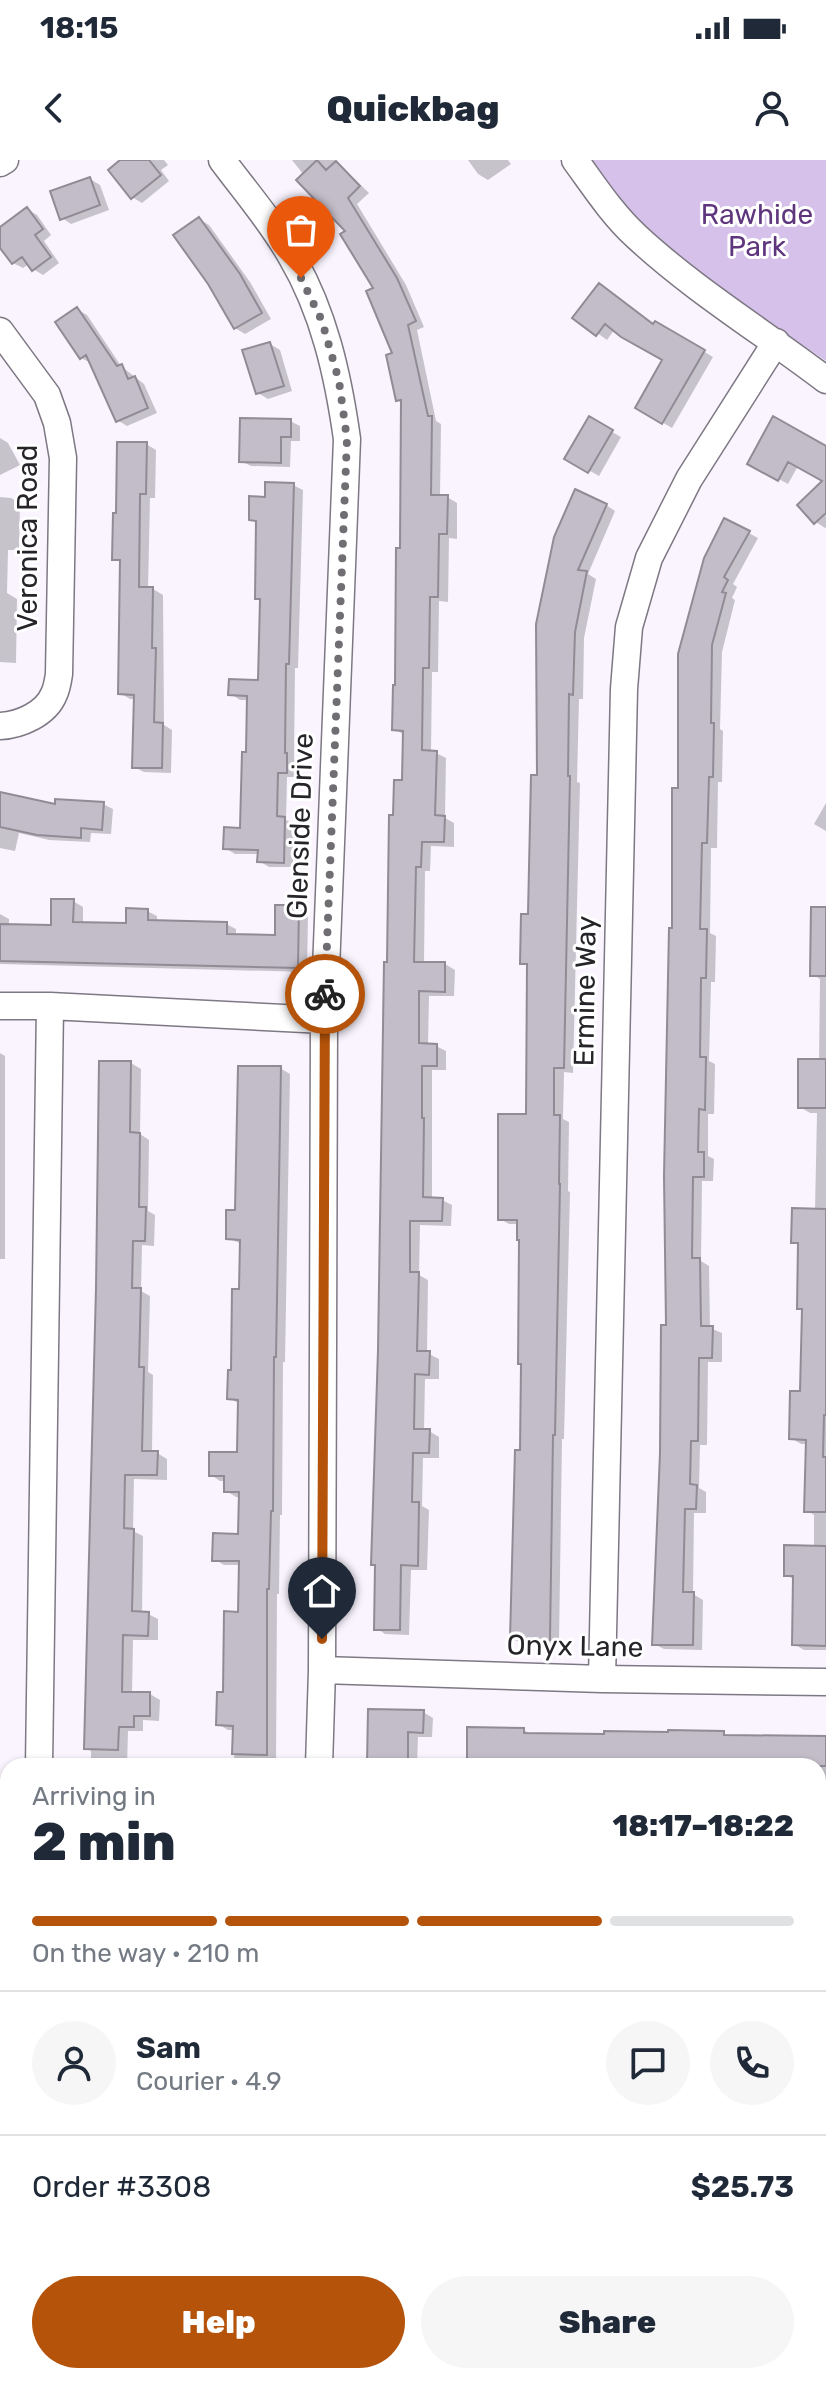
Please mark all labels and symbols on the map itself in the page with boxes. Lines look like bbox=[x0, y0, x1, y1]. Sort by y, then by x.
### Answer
pin bbox=[267, 196, 335, 278]
park label: Rawhide Park bbox=[701, 198, 813, 263]
street label: Veronica Road bbox=[11, 445, 44, 631]
street label: Glenside Drive bbox=[280, 732, 320, 920]
street label: Ermine Way bbox=[567, 915, 603, 1067]
courier bbox=[285, 954, 365, 1034]
pin bbox=[288, 1557, 356, 1639]
street label: Onyx Lane bbox=[506, 1628, 644, 1664]

